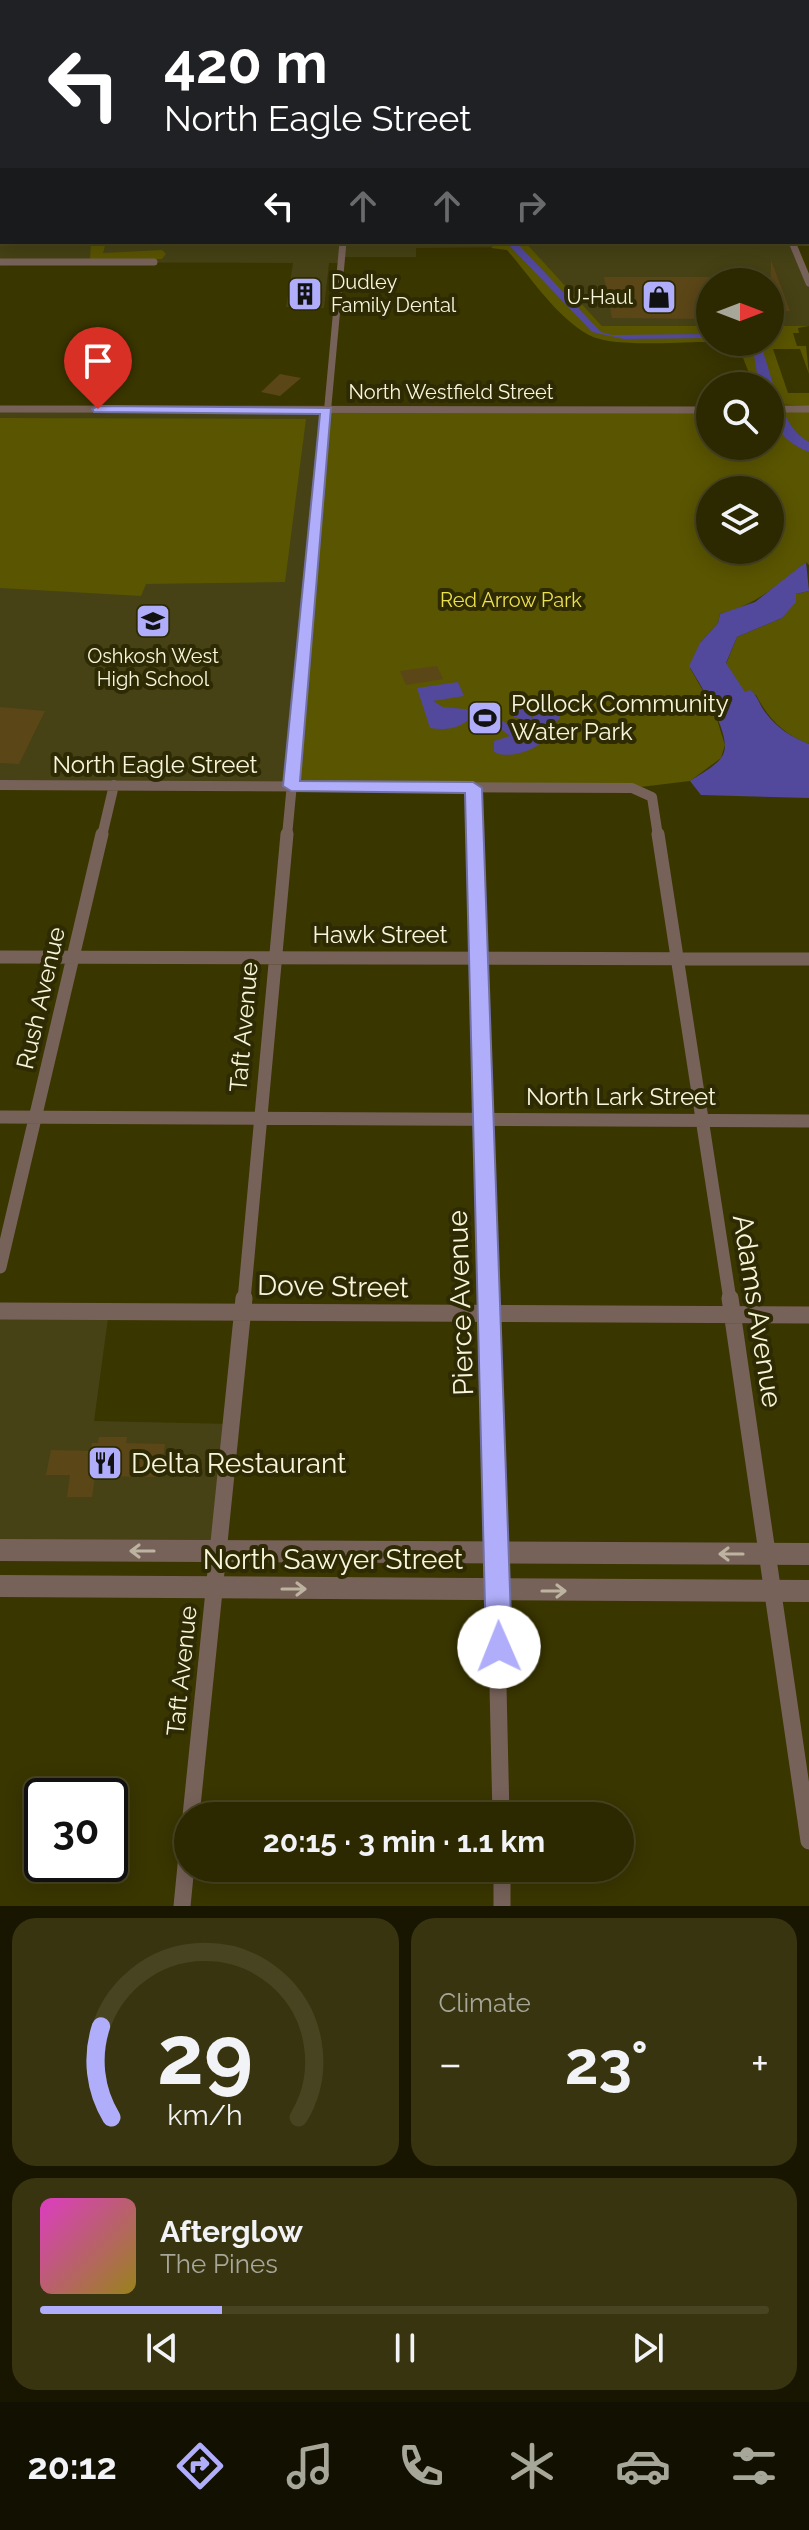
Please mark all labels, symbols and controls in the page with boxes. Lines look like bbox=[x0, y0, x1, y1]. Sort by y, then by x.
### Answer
text: 420 m bbox=[164, 30, 328, 96]
icon: left bbox=[32, 32, 136, 136]
text: North Eagle Street bbox=[164, 97, 471, 139]
icon: left bbox=[257, 184, 301, 228]
icon: ahead bbox=[341, 184, 385, 228]
icon: ahead bbox=[425, 184, 469, 228]
icon: right bbox=[509, 184, 553, 228]
north arrow bbox=[696, 268, 784, 356]
map controls bbox=[696, 268, 784, 564]
place label: Dudley Family Dental bbox=[331, 270, 457, 317]
building icon: Dudley Family Dental bbox=[286, 275, 324, 313]
shop icon: U-Haul bbox=[640, 278, 678, 316]
place label: U-Haul bbox=[567, 285, 634, 309]
pin bbox=[64, 327, 132, 409]
icon: arrive bbox=[76, 339, 120, 383]
button: search bbox=[696, 372, 784, 460]
street label: North Westfield Street bbox=[349, 380, 554, 404]
button: layers bbox=[696, 476, 784, 564]
park label: Red Arrow Park bbox=[440, 588, 582, 612]
school or university icon: Oshkosh West High School bbox=[134, 602, 172, 640]
place label: Oshkosh West High School bbox=[87, 644, 219, 691]
place label: Pollock Community Water Park bbox=[511, 689, 729, 746]
sports icon: Pollock Community Water Park bbox=[466, 699, 504, 737]
street label: North Eagle Street bbox=[53, 750, 257, 779]
street label: Hawk Street bbox=[312, 920, 448, 949]
street label: Rush Avenue bbox=[10, 924, 71, 1072]
street label: Taft Avenue bbox=[223, 961, 264, 1093]
street label: North Lark Street bbox=[526, 1082, 716, 1111]
street label: Pierce Avenue bbox=[441, 1210, 480, 1396]
street label: Adams Avenue bbox=[726, 1212, 789, 1410]
street label: Dove Street bbox=[257, 1269, 410, 1304]
restaurant icon: Delta Restaurant bbox=[86, 1444, 124, 1482]
place label: Delta Restaurant bbox=[131, 1447, 347, 1480]
one-way arrow bbox=[129, 1543, 156, 1559]
street label: North Sawyer Street bbox=[203, 1543, 464, 1576]
one-way arrow bbox=[718, 1546, 745, 1562]
one-way arrow bbox=[280, 1581, 307, 1597]
one-way arrow bbox=[540, 1583, 567, 1599]
street label: Taft Avenue bbox=[160, 1604, 203, 1737]
position arrow bbox=[457, 1605, 541, 1689]
speed limit sign: 30 bbox=[24, 1778, 128, 1882]
text: 20:15 · 3 min · 1.1 km bbox=[263, 1824, 545, 1859]
text: Climate bbox=[439, 1988, 531, 2018]
text: 29 bbox=[157, 2006, 253, 2103]
text: 23° bbox=[565, 2028, 648, 2098]
text: − bbox=[439, 2038, 462, 2089]
text: + bbox=[751, 2038, 769, 2089]
text: km/h bbox=[168, 2098, 243, 2132]
text: Afterglow bbox=[160, 2214, 303, 2249]
text: The Pines bbox=[160, 2249, 278, 2279]
icon: previous bbox=[140, 2326, 184, 2370]
icon: pause bbox=[383, 2326, 427, 2370]
icon: next bbox=[626, 2326, 670, 2370]
icon: directions bbox=[172, 2438, 228, 2494]
icon: music bbox=[282, 2438, 338, 2494]
icon: phone bbox=[393, 2438, 449, 2494]
icon: climate bbox=[504, 2438, 560, 2494]
icon: car bbox=[615, 2438, 671, 2494]
icon: filters bbox=[726, 2438, 782, 2494]
text: 20:12 bbox=[27, 2445, 117, 2487]

